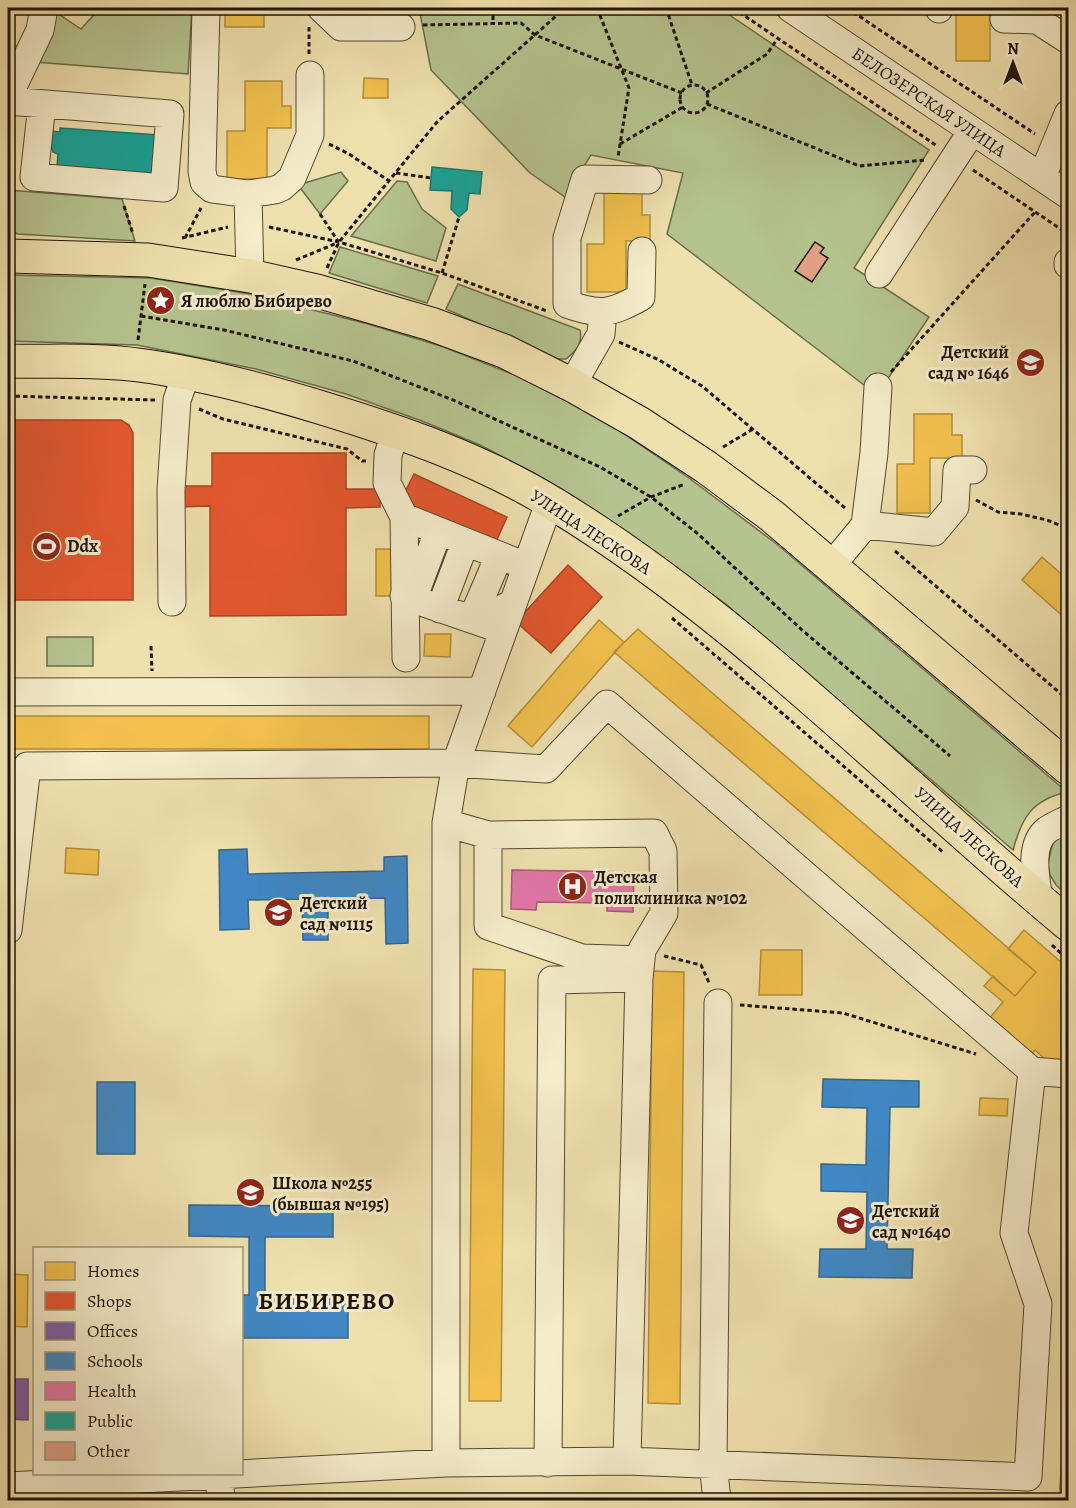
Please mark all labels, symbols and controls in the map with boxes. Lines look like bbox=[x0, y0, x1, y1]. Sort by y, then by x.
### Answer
north arrow bbox=[983, 33, 1043, 93]
text: N bbox=[1007, 38, 1019, 60]
street label: БЕЛОЗЕРСКАЯ УЛИЦА bbox=[847, 41, 1011, 163]
place icon: Я люблю Бибирево bbox=[144, 285, 176, 317]
place label: Я люблю Бибирево bbox=[181, 289, 332, 313]
place label: Детский сад № 1646 bbox=[928, 340, 1009, 385]
school or university icon: Детский сад № 1646 bbox=[1014, 346, 1046, 378]
street label: УЛИЦА ЛЕСКОВА bbox=[526, 484, 657, 580]
sports icon: Ddx bbox=[30, 530, 62, 562]
place label: Ddx bbox=[67, 534, 98, 558]
street label: УЛИЦА ЛЕСКОВА bbox=[909, 781, 1029, 893]
place label: Детская поликлиника №102 bbox=[594, 865, 747, 910]
hospital icon: Детская поликлиника №102 bbox=[557, 871, 589, 903]
place label: Детский сад №1115 bbox=[300, 891, 373, 936]
school or university icon: Детский сад №1115 bbox=[263, 897, 295, 929]
place label: Школа №255 (бывшая №195) bbox=[272, 1171, 389, 1216]
school or university icon: Школа №255 (бывшая №195) bbox=[235, 1177, 267, 1209]
place label: Детский сад №1640 bbox=[872, 1199, 951, 1244]
school or university icon: Детский сад №1640 bbox=[835, 1205, 867, 1237]
legend bbox=[33, 1247, 243, 1475]
text: Homes bbox=[87, 1259, 139, 1283]
district label: БИБИРЕВО bbox=[258, 1285, 396, 1317]
text: Shops bbox=[87, 1289, 132, 1313]
text: Offices bbox=[87, 1319, 138, 1343]
text: Schools bbox=[87, 1349, 143, 1373]
text: Health bbox=[87, 1379, 137, 1403]
text: Public bbox=[87, 1409, 133, 1433]
text: Other bbox=[87, 1439, 130, 1463]

